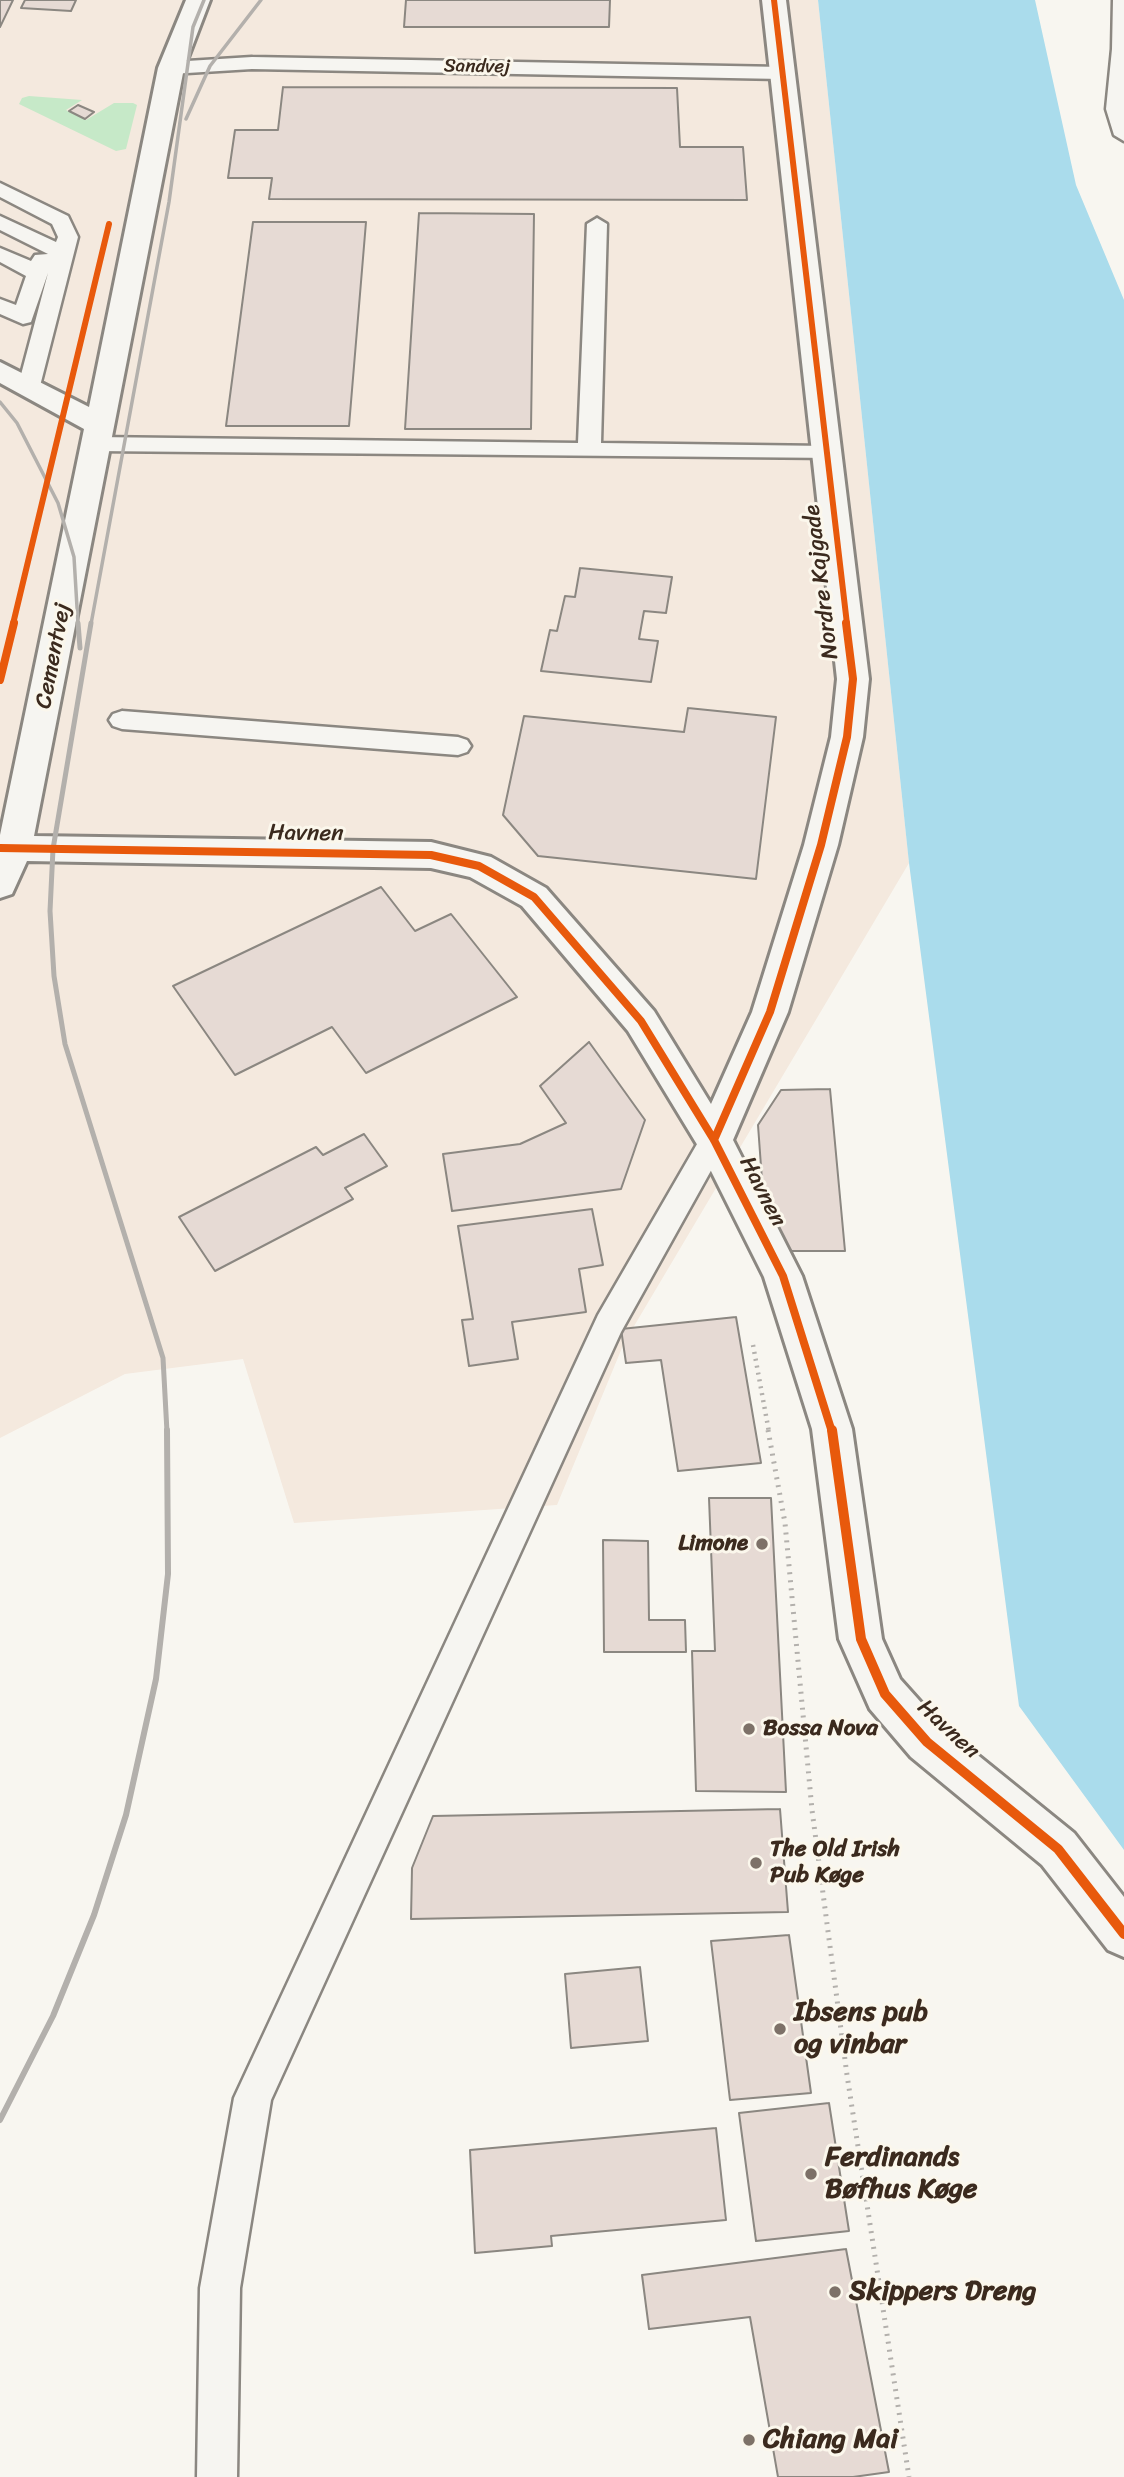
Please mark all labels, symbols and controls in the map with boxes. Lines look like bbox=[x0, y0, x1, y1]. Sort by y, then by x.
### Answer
street label: Sandvej bbox=[444, 55, 510, 79]
street label: Nordre Kajgade bbox=[799, 503, 845, 661]
street label: Cementvej bbox=[30, 601, 78, 711]
street label: Havnen bbox=[268, 820, 344, 848]
street label: Havnen bbox=[733, 1152, 791, 1232]
place label: Limone bbox=[678, 1530, 748, 1558]
marker: Limone bbox=[754, 1536, 770, 1552]
street label: Havnen bbox=[911, 1694, 985, 1766]
place label: Bossa Nova bbox=[763, 1715, 878, 1743]
marker: Bossa Nova bbox=[741, 1721, 757, 1737]
place label: The Old Irish Pub Køge bbox=[770, 1836, 900, 1890]
marker: The Old Irish Pub Køge bbox=[748, 1855, 764, 1871]
place label: Ibsens pub og vinbar bbox=[794, 1996, 928, 2062]
marker: Ibsens pub og vinbar bbox=[772, 2021, 788, 2037]
place label: Ferdinands Bøfhus Køge bbox=[825, 2141, 978, 2207]
marker: Ferdinands Bøfhus Køge bbox=[803, 2166, 819, 2182]
place label: Skippers Dreng bbox=[849, 2275, 1037, 2309]
marker: Skippers Dreng bbox=[827, 2284, 843, 2300]
place label: Chiang Mai bbox=[763, 2423, 898, 2457]
marker: Chiang Mai bbox=[741, 2432, 757, 2448]

